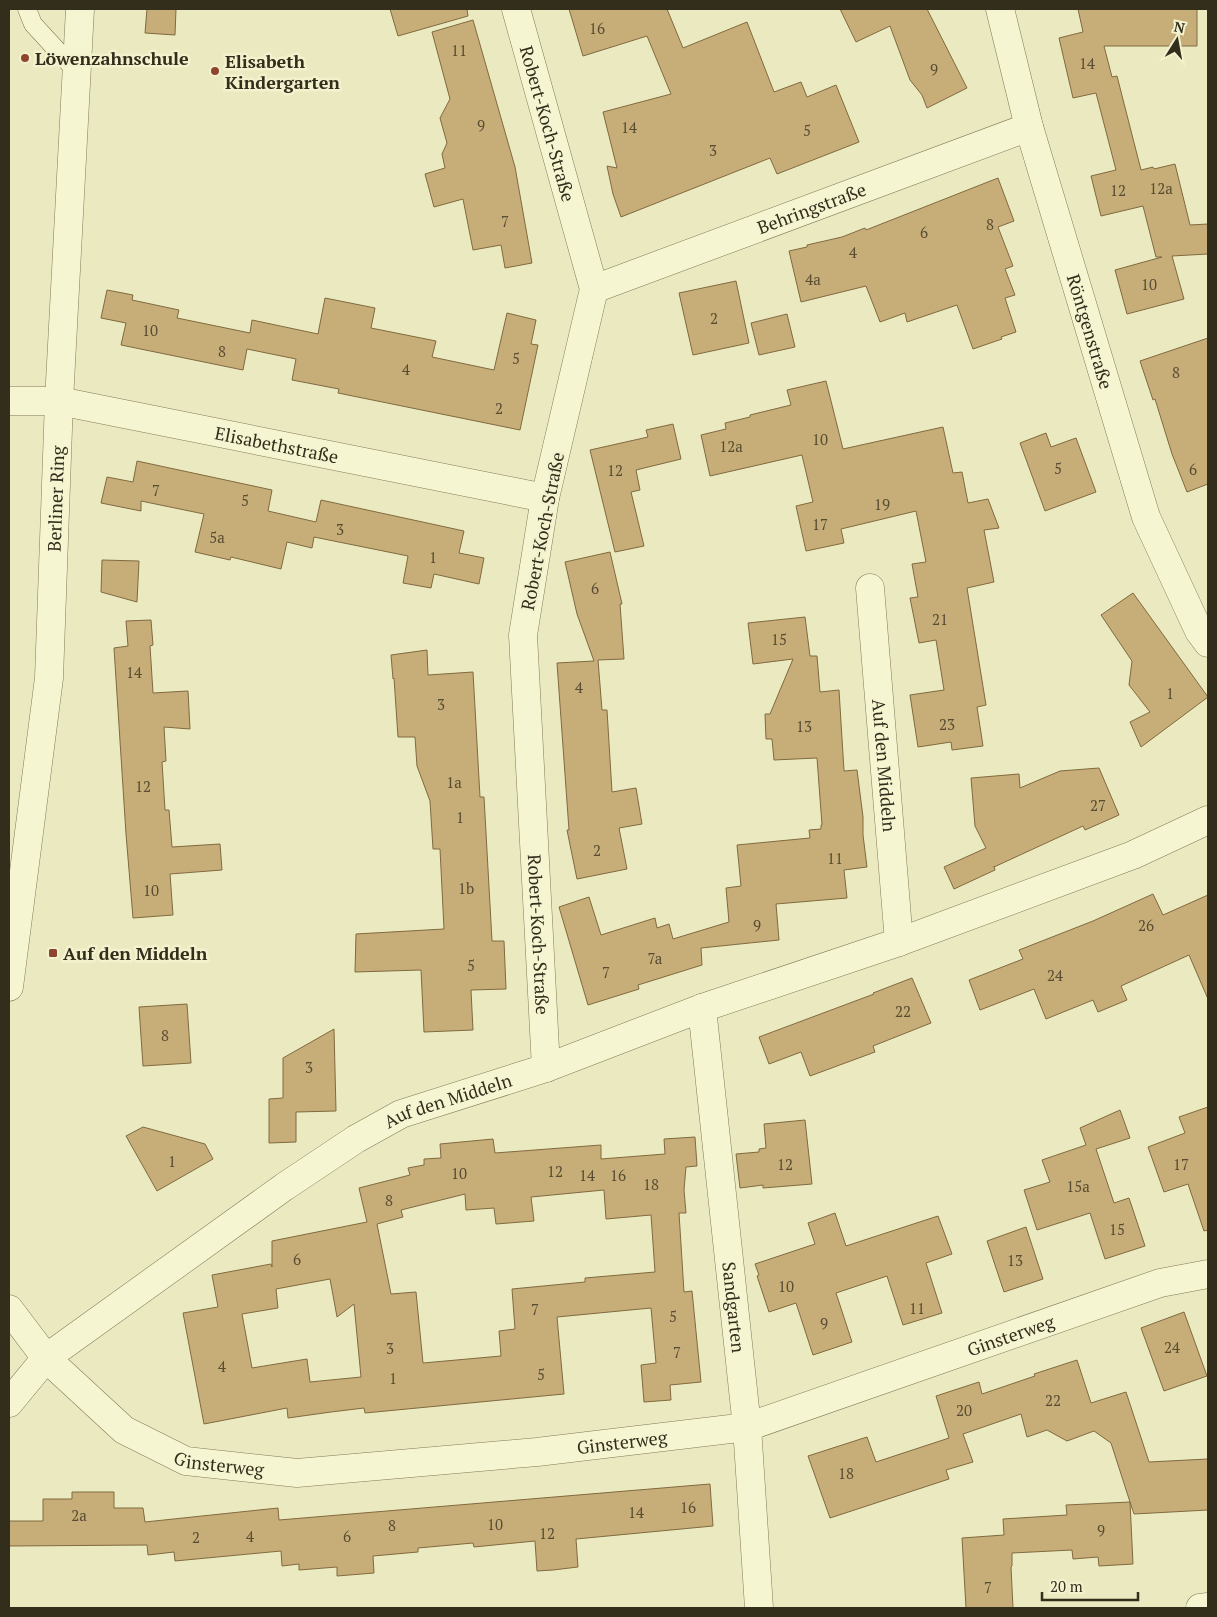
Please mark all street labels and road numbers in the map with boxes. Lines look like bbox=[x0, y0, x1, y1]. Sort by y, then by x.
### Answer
street label: Robert-Koch-Straße bbox=[515, 43, 581, 204]
street label: Behringstraße bbox=[754, 177, 869, 239]
street label: Röntgenstraße bbox=[1062, 271, 1119, 392]
street label: Elisabethstraße bbox=[213, 420, 341, 468]
street label: Berliner Ring bbox=[42, 445, 69, 552]
street label: Robert-Koch-Straße bbox=[515, 450, 569, 612]
street label: Auf den Middeln bbox=[867, 698, 902, 833]
street label: Robert-Koch-Straße bbox=[523, 854, 555, 1015]
street label: Auf den Middeln bbox=[379, 1068, 515, 1133]
street label: Sandgarten bbox=[717, 1261, 751, 1354]
street label: Ginsterweg bbox=[964, 1309, 1058, 1361]
street label: Ginsterweg bbox=[576, 1425, 669, 1459]
street label: Ginsterweg bbox=[170, 1445, 266, 1481]

